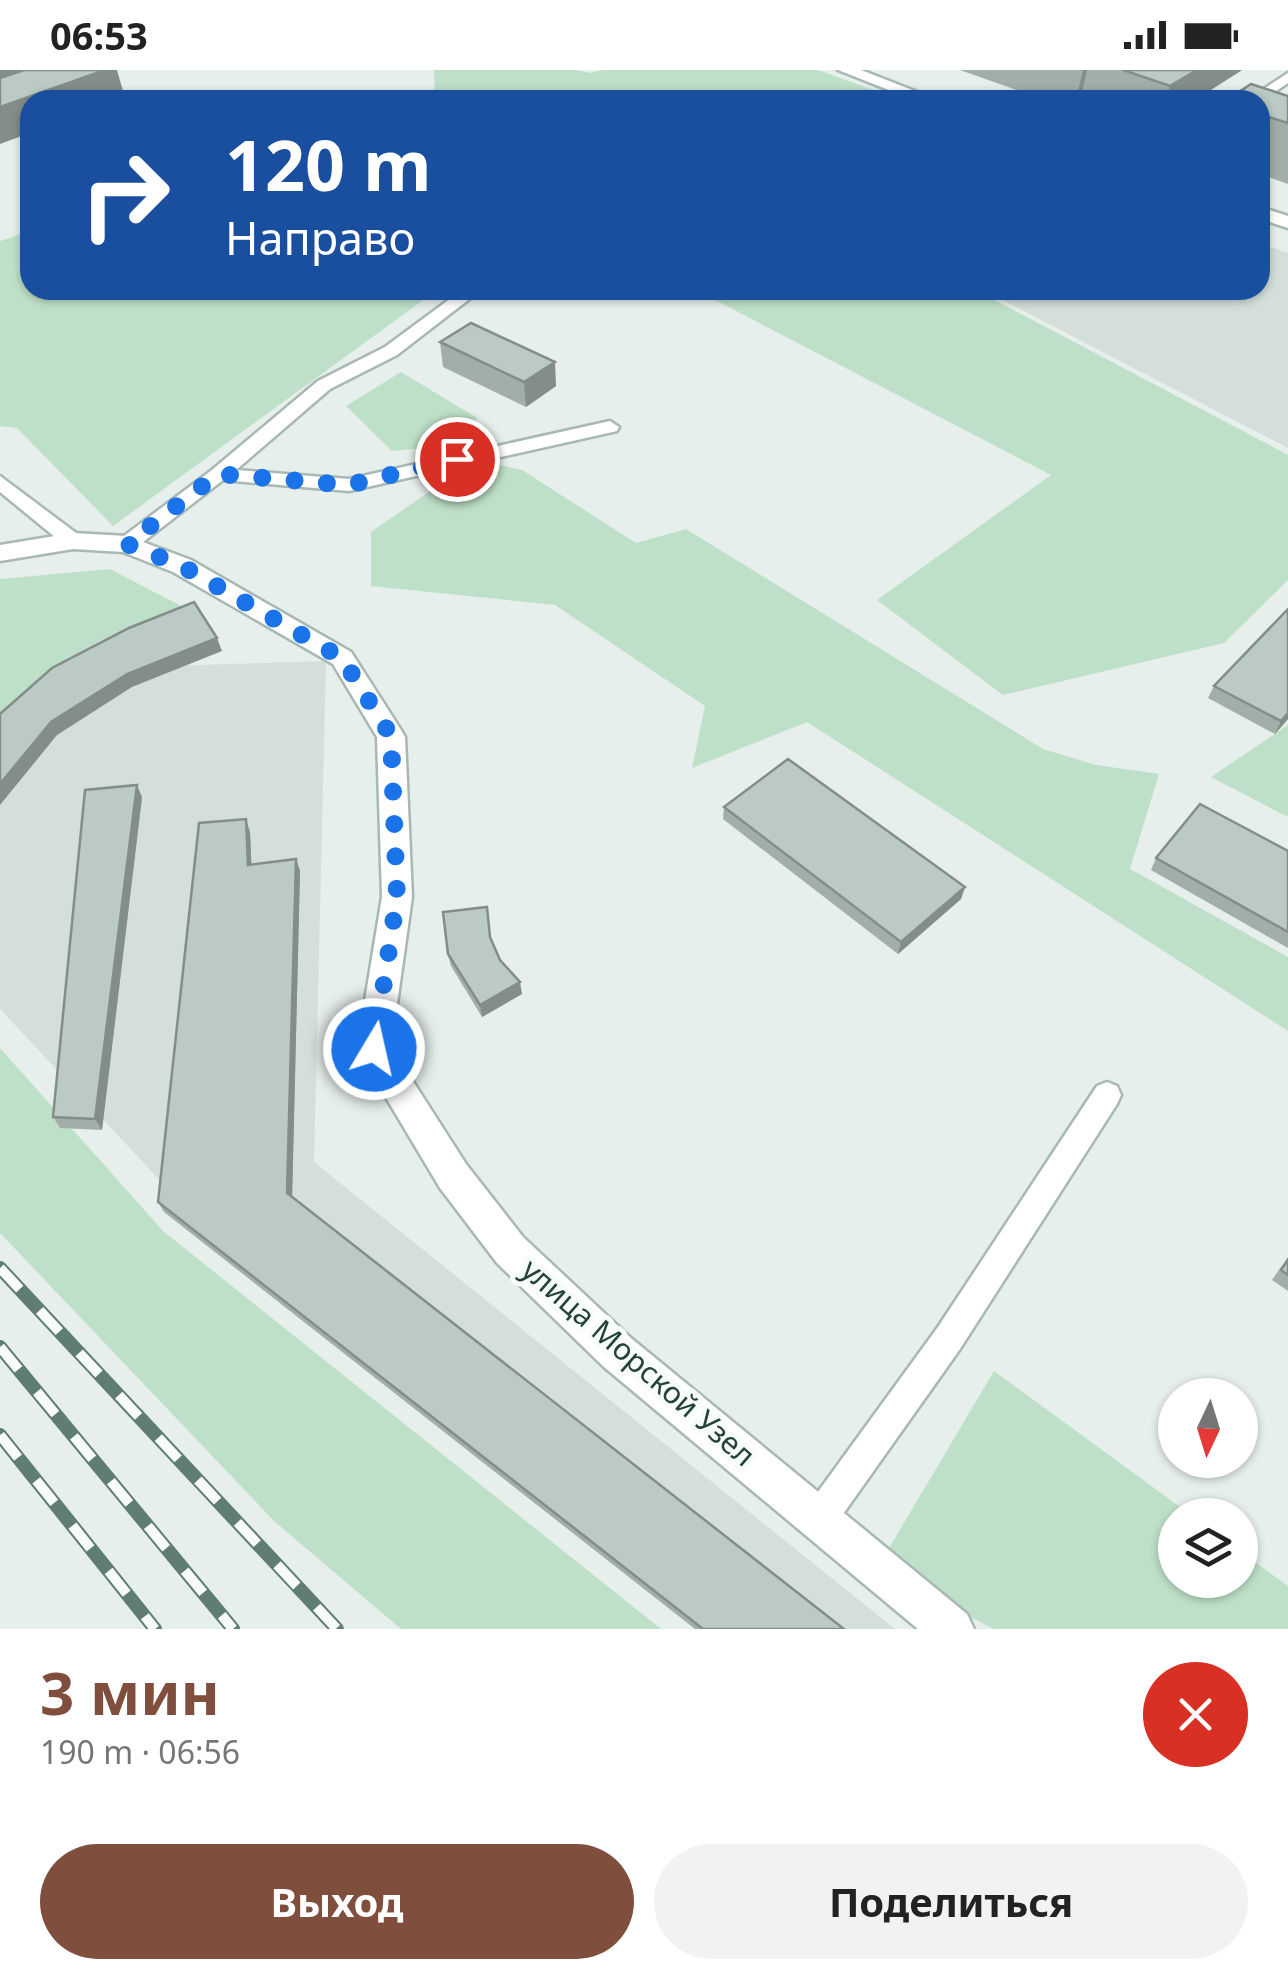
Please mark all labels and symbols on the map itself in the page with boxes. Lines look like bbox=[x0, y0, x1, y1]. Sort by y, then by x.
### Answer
pin bbox=[415, 417, 500, 502]
position arrow bbox=[322, 997, 426, 1101]
street label: улица Морской Узел bbox=[513, 1249, 765, 1475]
north arrow bbox=[1158, 1378, 1258, 1478]

